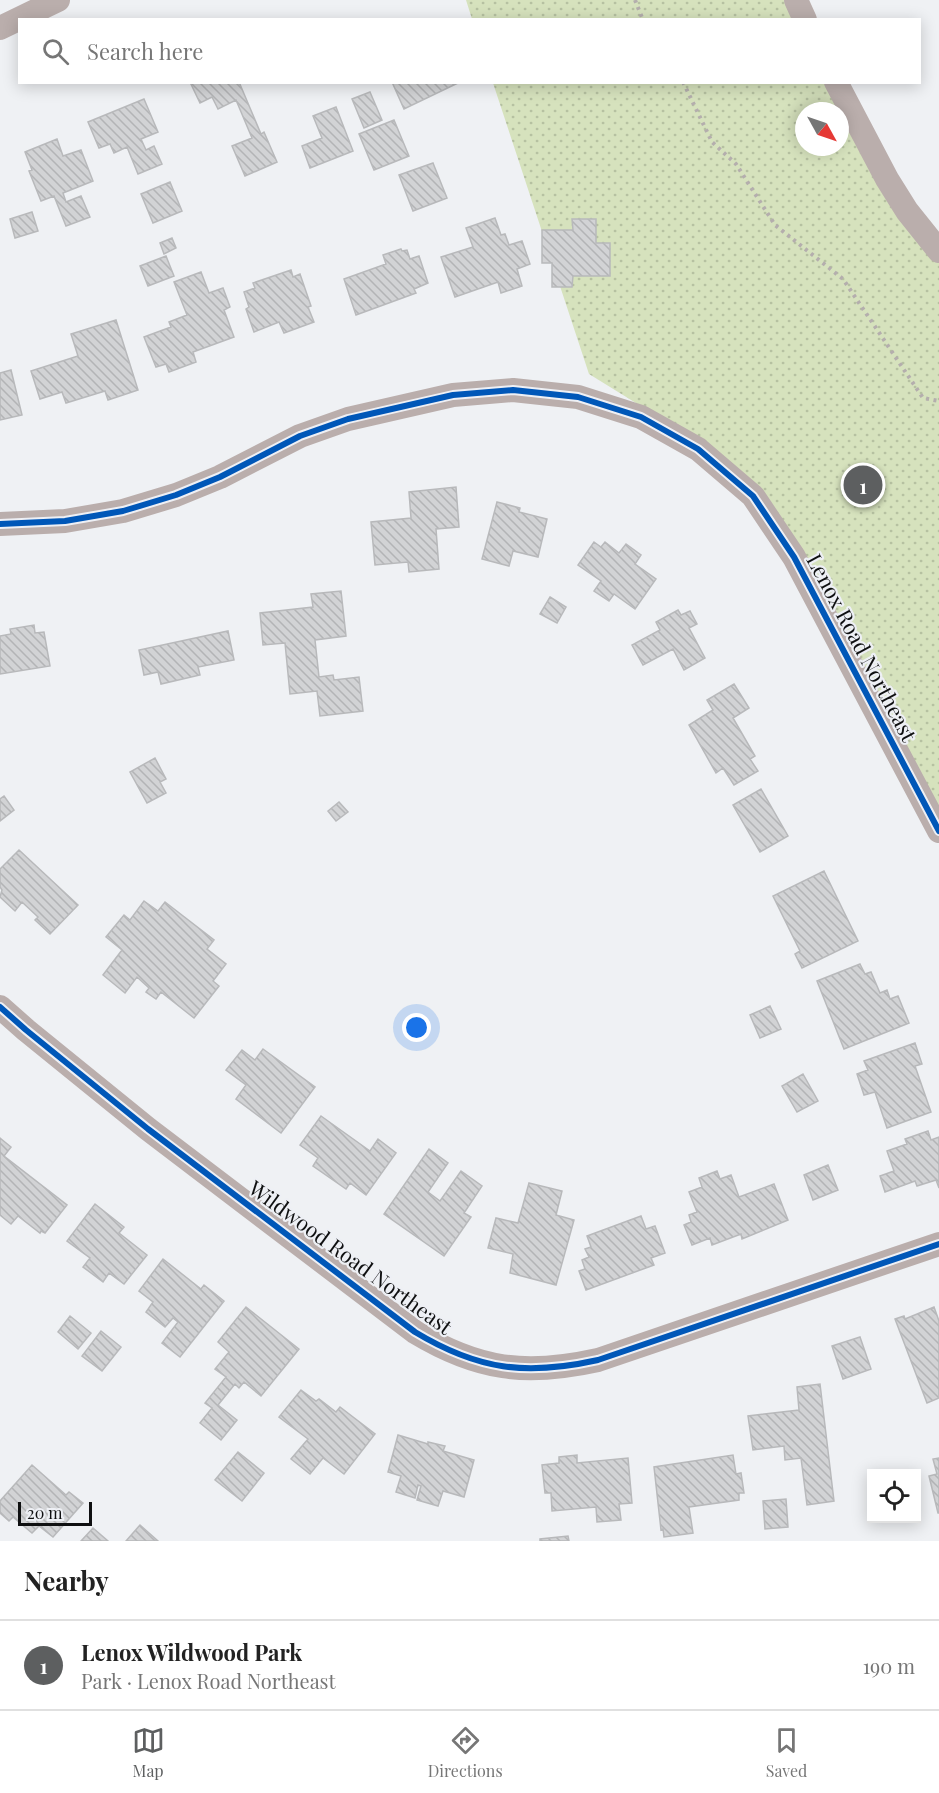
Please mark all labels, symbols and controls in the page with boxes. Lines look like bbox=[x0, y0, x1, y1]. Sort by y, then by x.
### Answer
search box bbox=[18, 18, 921, 84]
icon: search bbox=[39, 35, 72, 68]
text: Search here bbox=[87, 36, 203, 66]
north arrow bbox=[795, 102, 849, 156]
pin: 1 bbox=[844, 462, 882, 508]
street label: Lenox Road Northeast bbox=[801, 548, 924, 746]
your location bbox=[402, 1013, 431, 1042]
street label: Wildwood Road Northeast bbox=[243, 1172, 459, 1340]
map controls bbox=[867, 1469, 921, 1523]
button: locate bbox=[867, 1469, 921, 1523]
scale bar bbox=[18, 1499, 92, 1526]
text: 20 m bbox=[27, 1502, 62, 1523]
text: Nearby bbox=[24, 1563, 109, 1598]
text: Lenox Wildwood Park bbox=[81, 1637, 302, 1667]
text: 1 bbox=[40, 1652, 47, 1679]
text: 190 m bbox=[863, 1652, 915, 1679]
text: Park · Lenox Road Northeast bbox=[81, 1667, 336, 1694]
tab: Map bbox=[132, 1724, 165, 1781]
tab: Directions bbox=[428, 1724, 503, 1781]
tab: Saved bbox=[766, 1724, 807, 1781]

